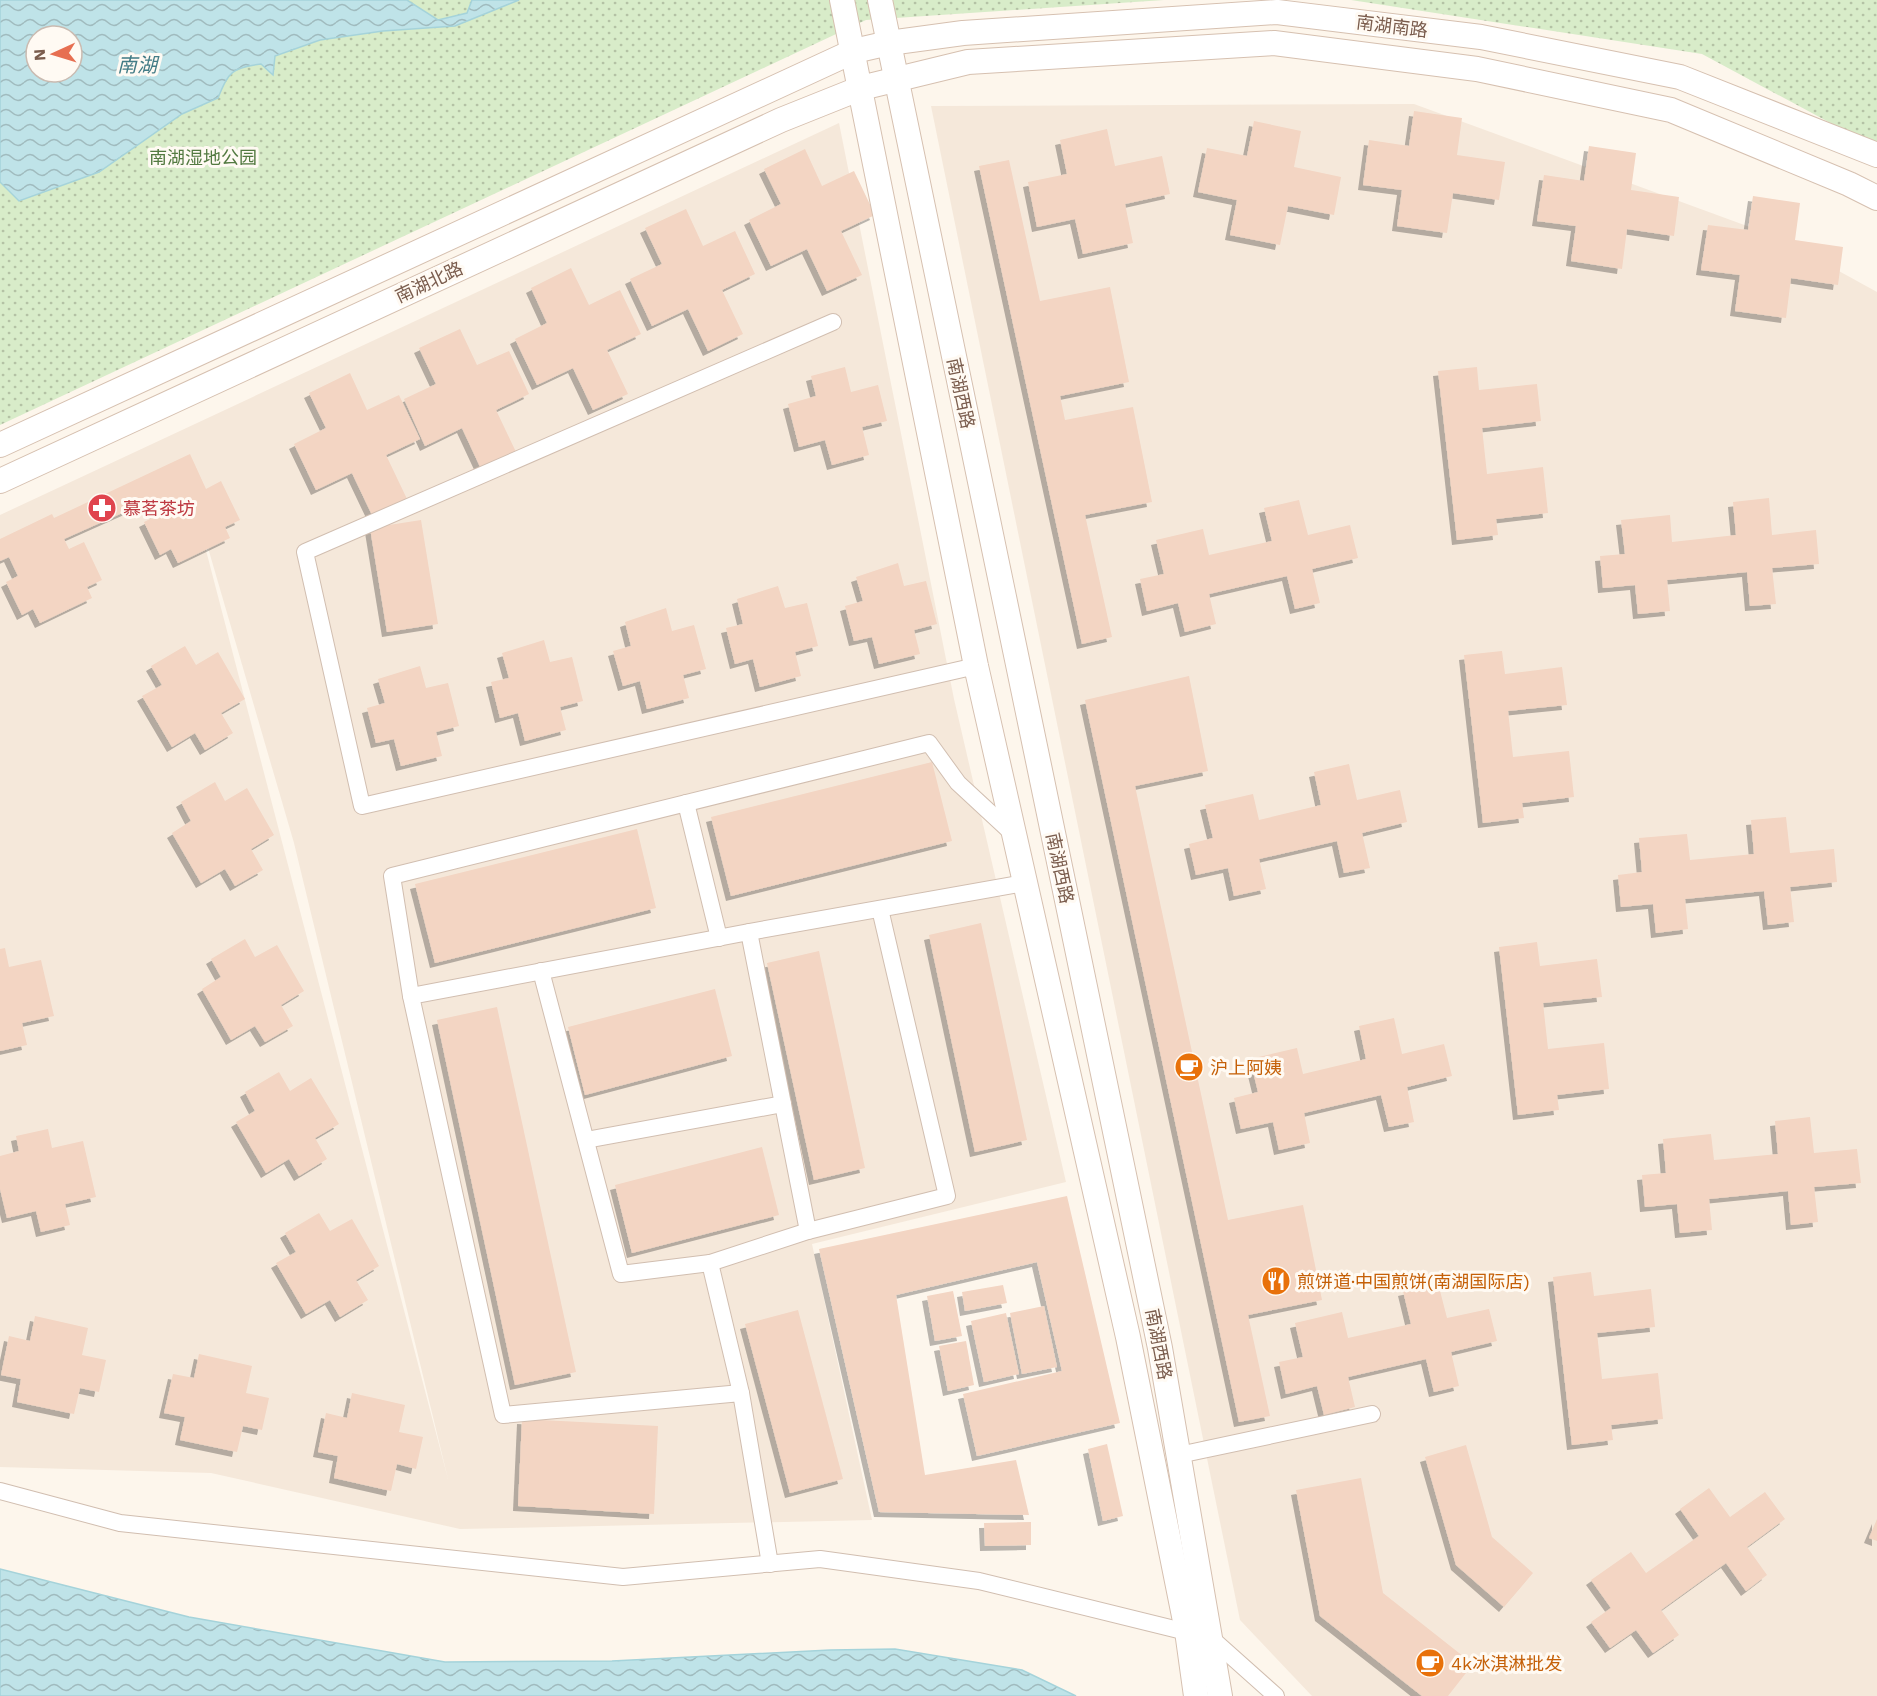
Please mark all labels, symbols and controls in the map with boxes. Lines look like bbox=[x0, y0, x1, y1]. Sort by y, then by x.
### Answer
street label: 南湖南路 bbox=[1355, 11, 1429, 41]
north arrow bbox=[24, 24, 84, 84]
text: N bbox=[30, 48, 49, 62]
water label: 南湖 bbox=[117, 53, 160, 77]
park label: 南湖湿地公园 bbox=[149, 147, 257, 168]
street label: 南湖北路 bbox=[392, 257, 466, 307]
street label: 南湖西路 bbox=[943, 356, 979, 430]
pharmacy icon: 慕茗茶坊 bbox=[86, 492, 118, 524]
place label: 慕茗茶坊 bbox=[123, 498, 195, 519]
street label: 南湖西路 bbox=[1042, 831, 1078, 905]
cafe icon: 沪上阿姨 bbox=[1173, 1051, 1205, 1083]
place label: 沪上阿姨 bbox=[1210, 1057, 1282, 1078]
restaurant icon: 煎饼道·中国煎饼(南湖国际店) bbox=[1260, 1265, 1292, 1297]
place label: 煎饼道·中国煎饼(南湖国际店) bbox=[1297, 1271, 1530, 1292]
street label: 南湖西路 bbox=[1142, 1307, 1176, 1381]
cafe icon: 4k冰淇淋批发 bbox=[1414, 1647, 1446, 1679]
place label: 4k冰淇淋批发 bbox=[1451, 1653, 1562, 1674]

